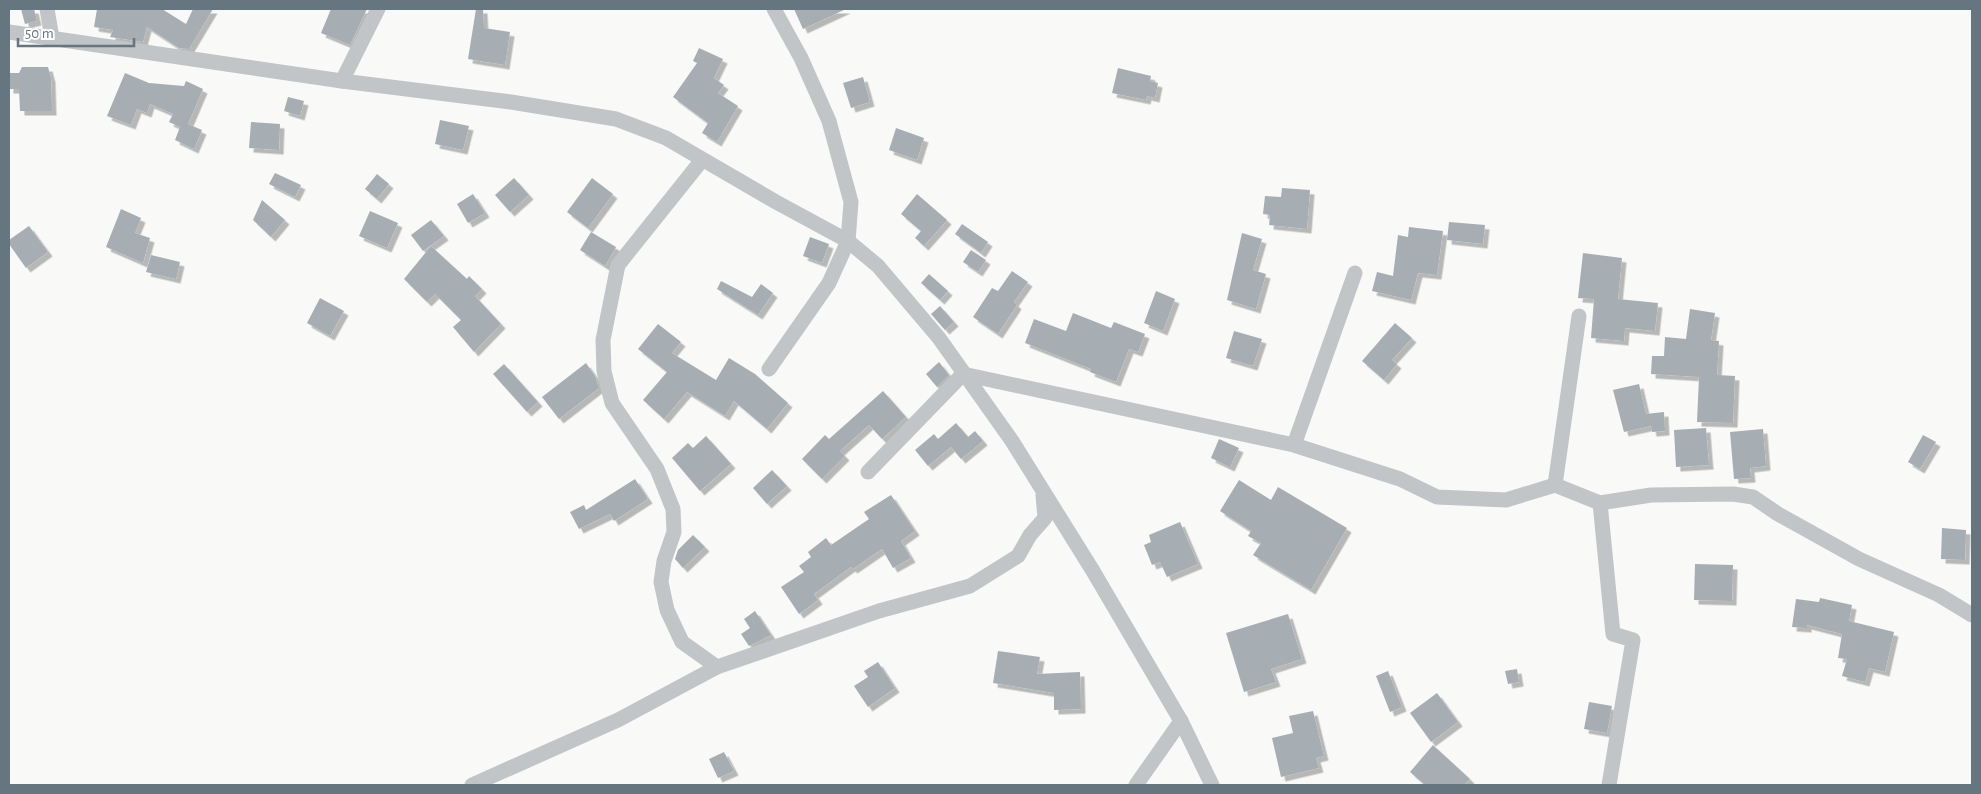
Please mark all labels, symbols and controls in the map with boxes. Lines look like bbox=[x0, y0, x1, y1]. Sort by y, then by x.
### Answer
scale bar bbox=[18, 15, 134, 47]
text: 50 m bbox=[25, 26, 54, 41]

